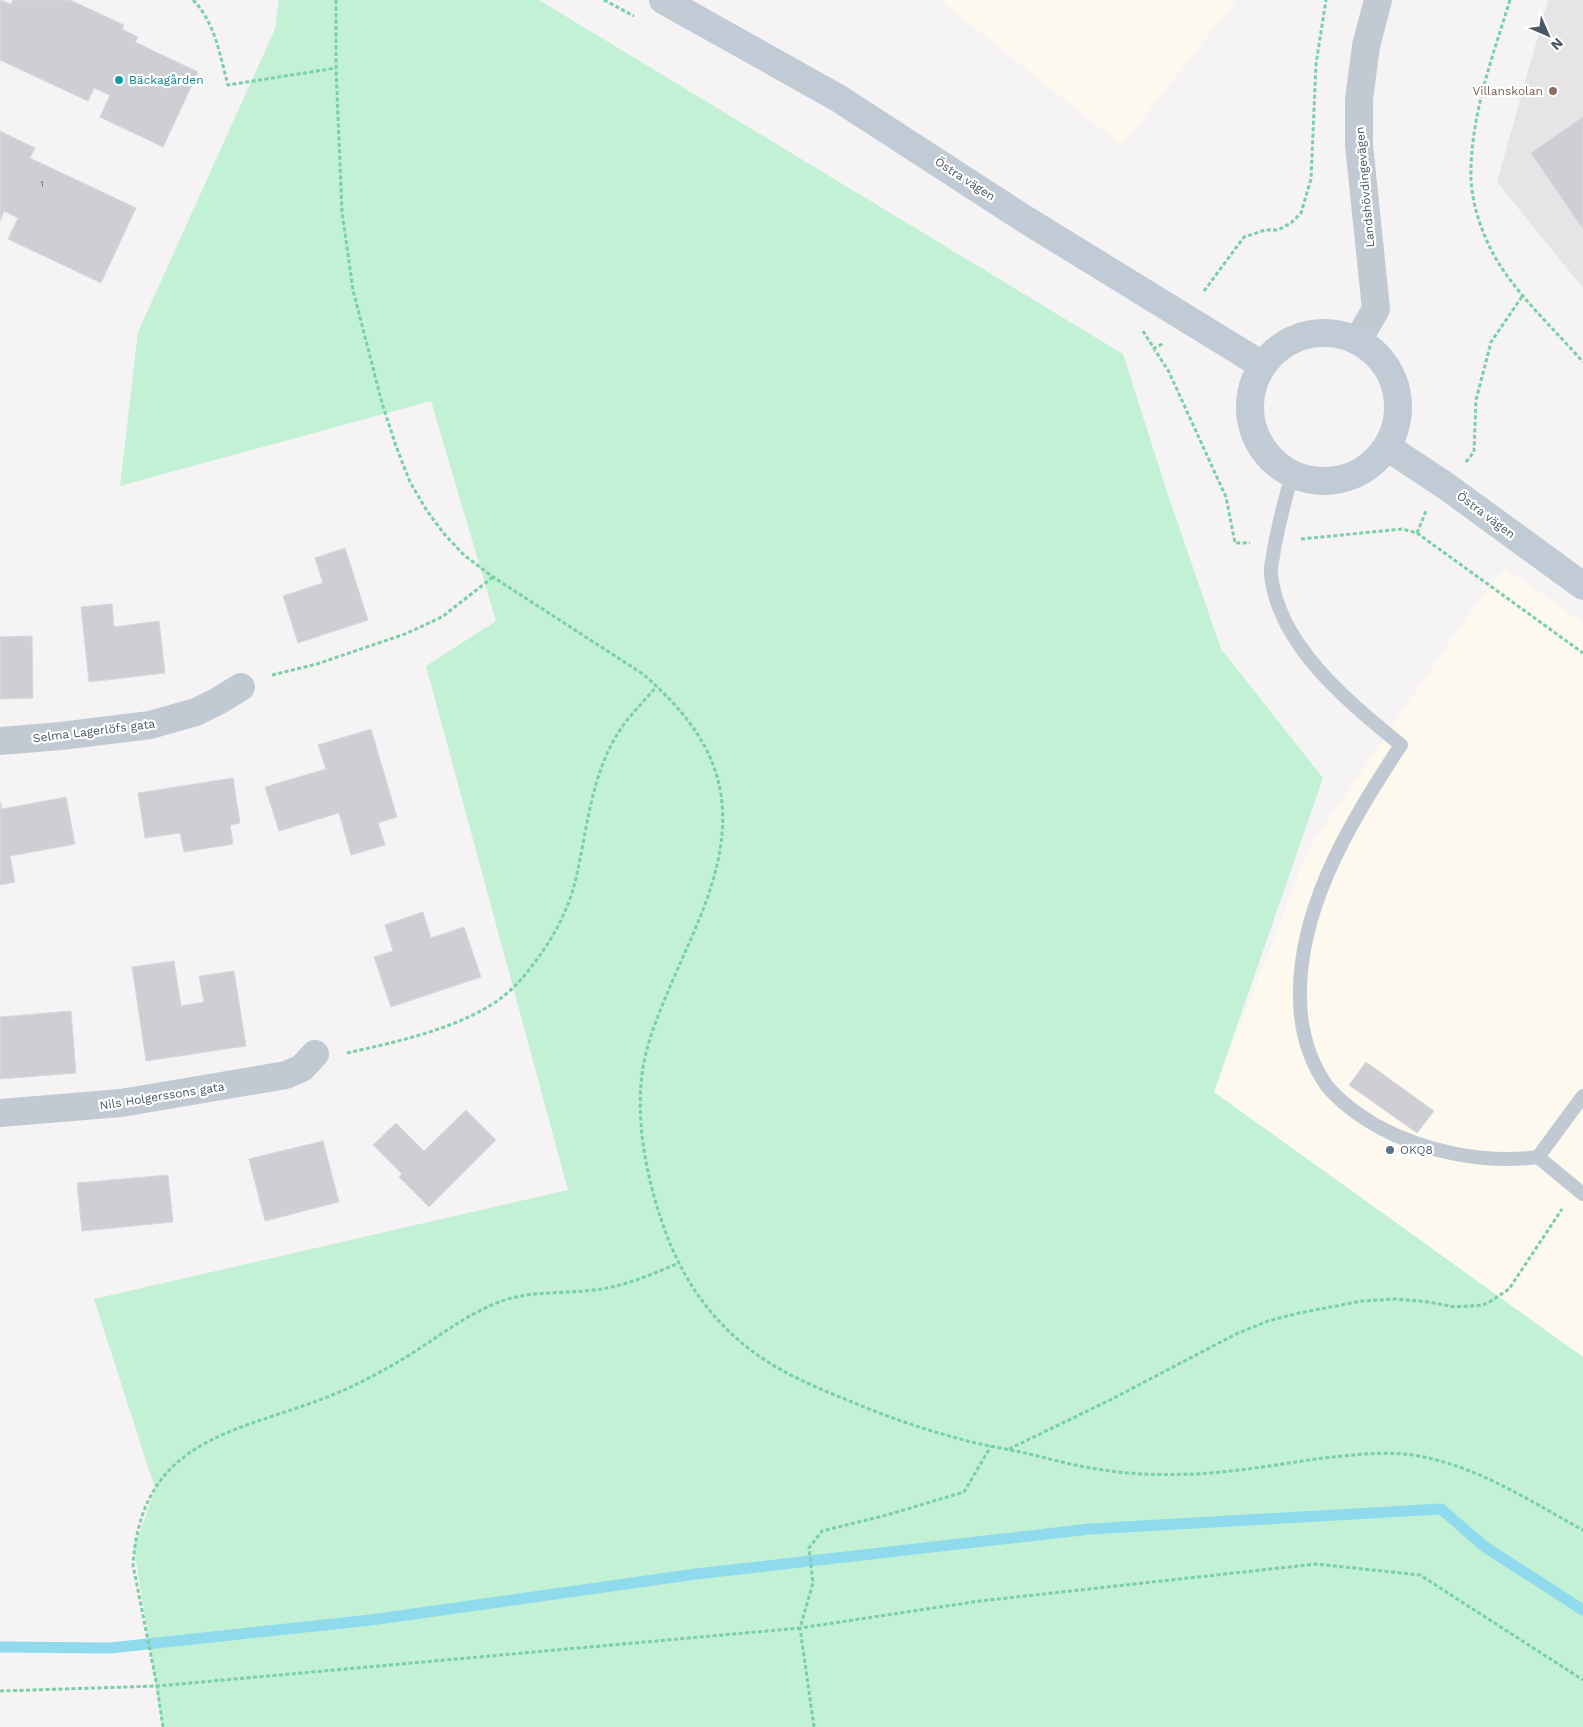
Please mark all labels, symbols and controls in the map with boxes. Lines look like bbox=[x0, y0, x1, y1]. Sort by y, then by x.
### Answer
north arrow bbox=[1523, 10, 1573, 60]
text: N bbox=[1548, 35, 1567, 54]
place label: Bäckagården bbox=[129, 73, 204, 87]
marker: Bäckagården bbox=[113, 74, 125, 86]
place label: Villanskolan bbox=[1472, 84, 1543, 98]
marker: Villanskolan bbox=[1547, 85, 1559, 97]
street label: Landshövdingevägen bbox=[1353, 126, 1377, 248]
street label: Östra vägen bbox=[932, 154, 998, 204]
house number: 1 bbox=[40, 178, 44, 189]
street label: Östra vägen bbox=[1454, 489, 1518, 541]
street label: Selma Lagerlöfs gata bbox=[32, 717, 156, 745]
street label: Nils Holgerssons gata bbox=[99, 1079, 226, 1113]
place label: OKQ8 bbox=[1400, 1143, 1433, 1157]
marker: OKQ8 bbox=[1384, 1144, 1396, 1156]

